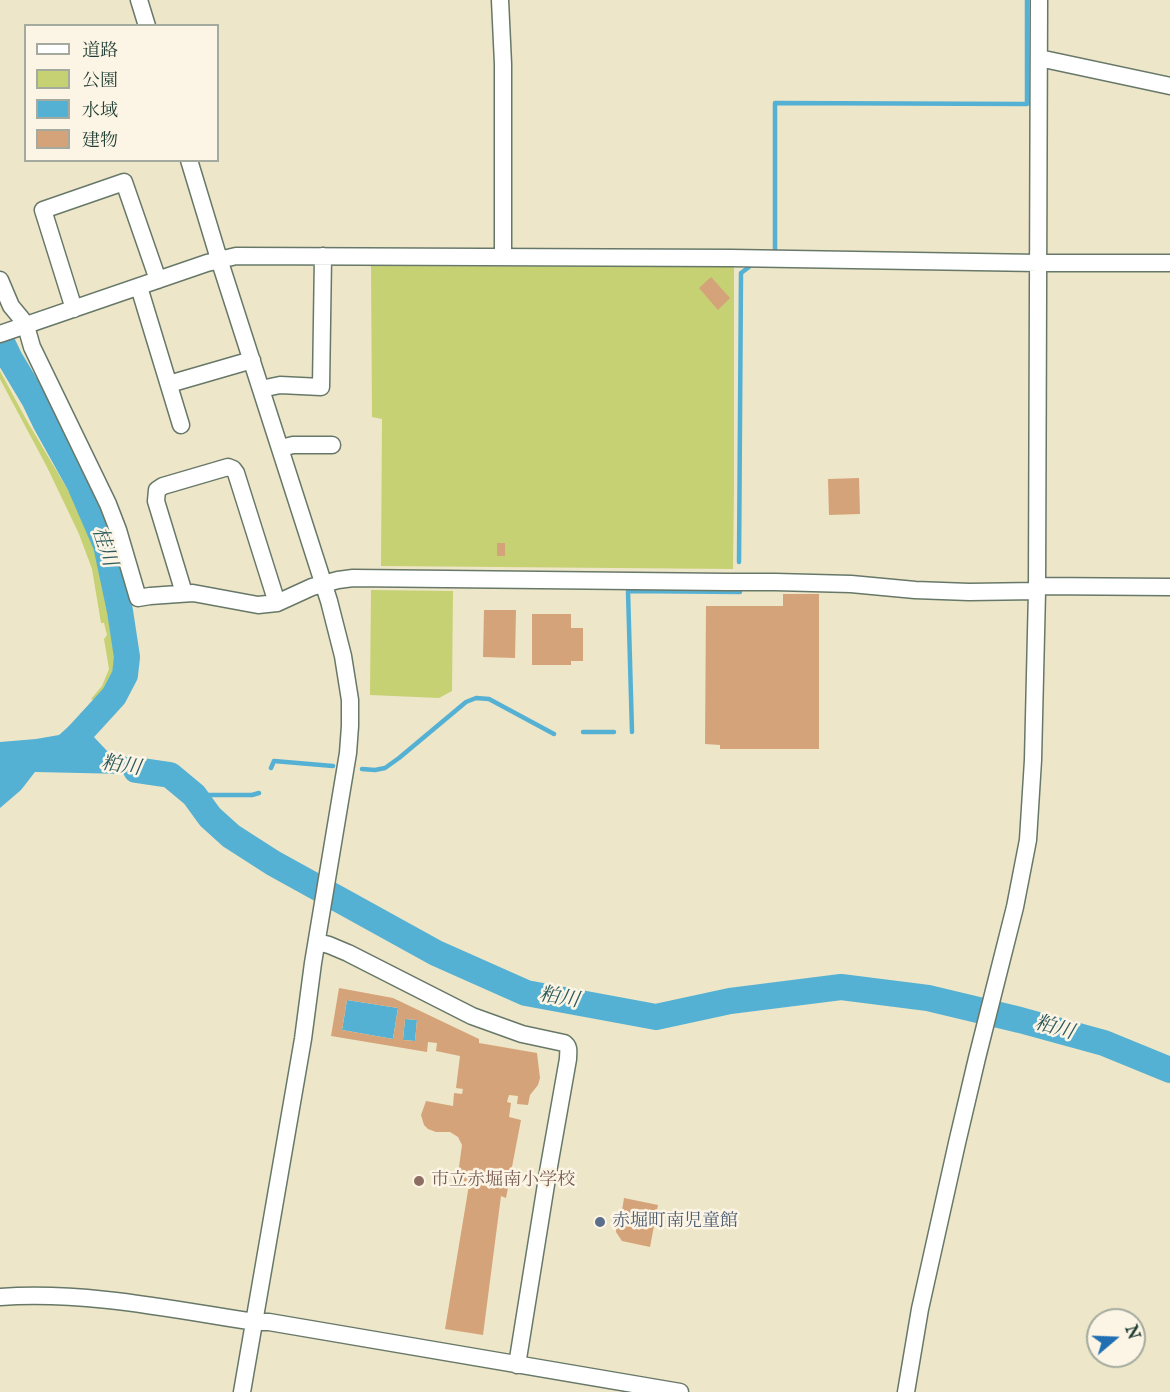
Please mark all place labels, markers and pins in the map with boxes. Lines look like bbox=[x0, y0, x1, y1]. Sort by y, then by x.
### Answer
place label: 市立赤堀南小学校 bbox=[431, 1170, 575, 1192]
marker: 市立赤堀南小学校 bbox=[412, 1174, 426, 1188]
place label: 赤堀町南児童館 bbox=[612, 1211, 738, 1233]
marker: 赤堀町南児童館 bbox=[593, 1215, 607, 1229]

